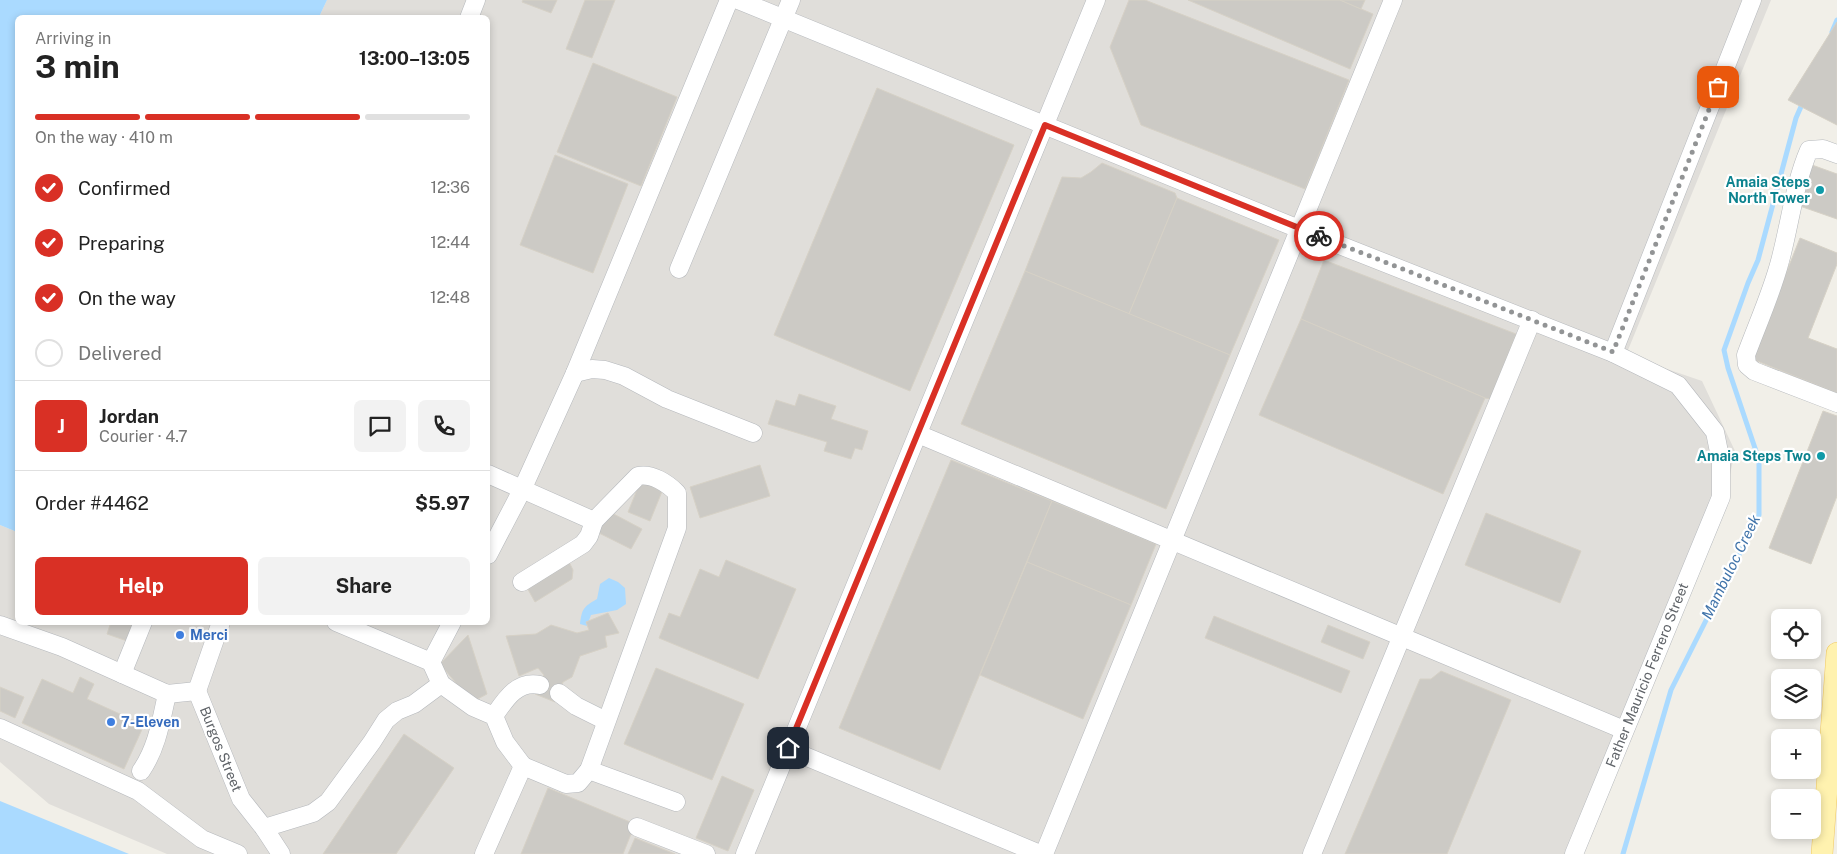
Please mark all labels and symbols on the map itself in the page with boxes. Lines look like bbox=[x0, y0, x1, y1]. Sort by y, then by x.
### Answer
pin bbox=[1697, 66, 1739, 108]
place label: Amaia Steps North Tower bbox=[1726, 174, 1810, 206]
marker: Amaia Steps North Tower bbox=[1814, 184, 1826, 196]
courier bbox=[1294, 211, 1344, 261]
place label: Amaia Steps Two bbox=[1697, 448, 1811, 464]
marker: Amaia Steps Two bbox=[1815, 450, 1827, 462]
water label: Mambuloc Creek bbox=[1698, 511, 1764, 622]
street label: Father Mauricio Ferrero Street bbox=[1603, 580, 1691, 770]
place label: Merci bbox=[190, 627, 228, 643]
marker: Merci bbox=[174, 629, 186, 641]
street label: Burgos Street bbox=[197, 704, 245, 794]
place label: 7-Eleven bbox=[121, 714, 180, 730]
marker: 7-Eleven bbox=[105, 716, 117, 728]
pin bbox=[767, 727, 809, 769]

